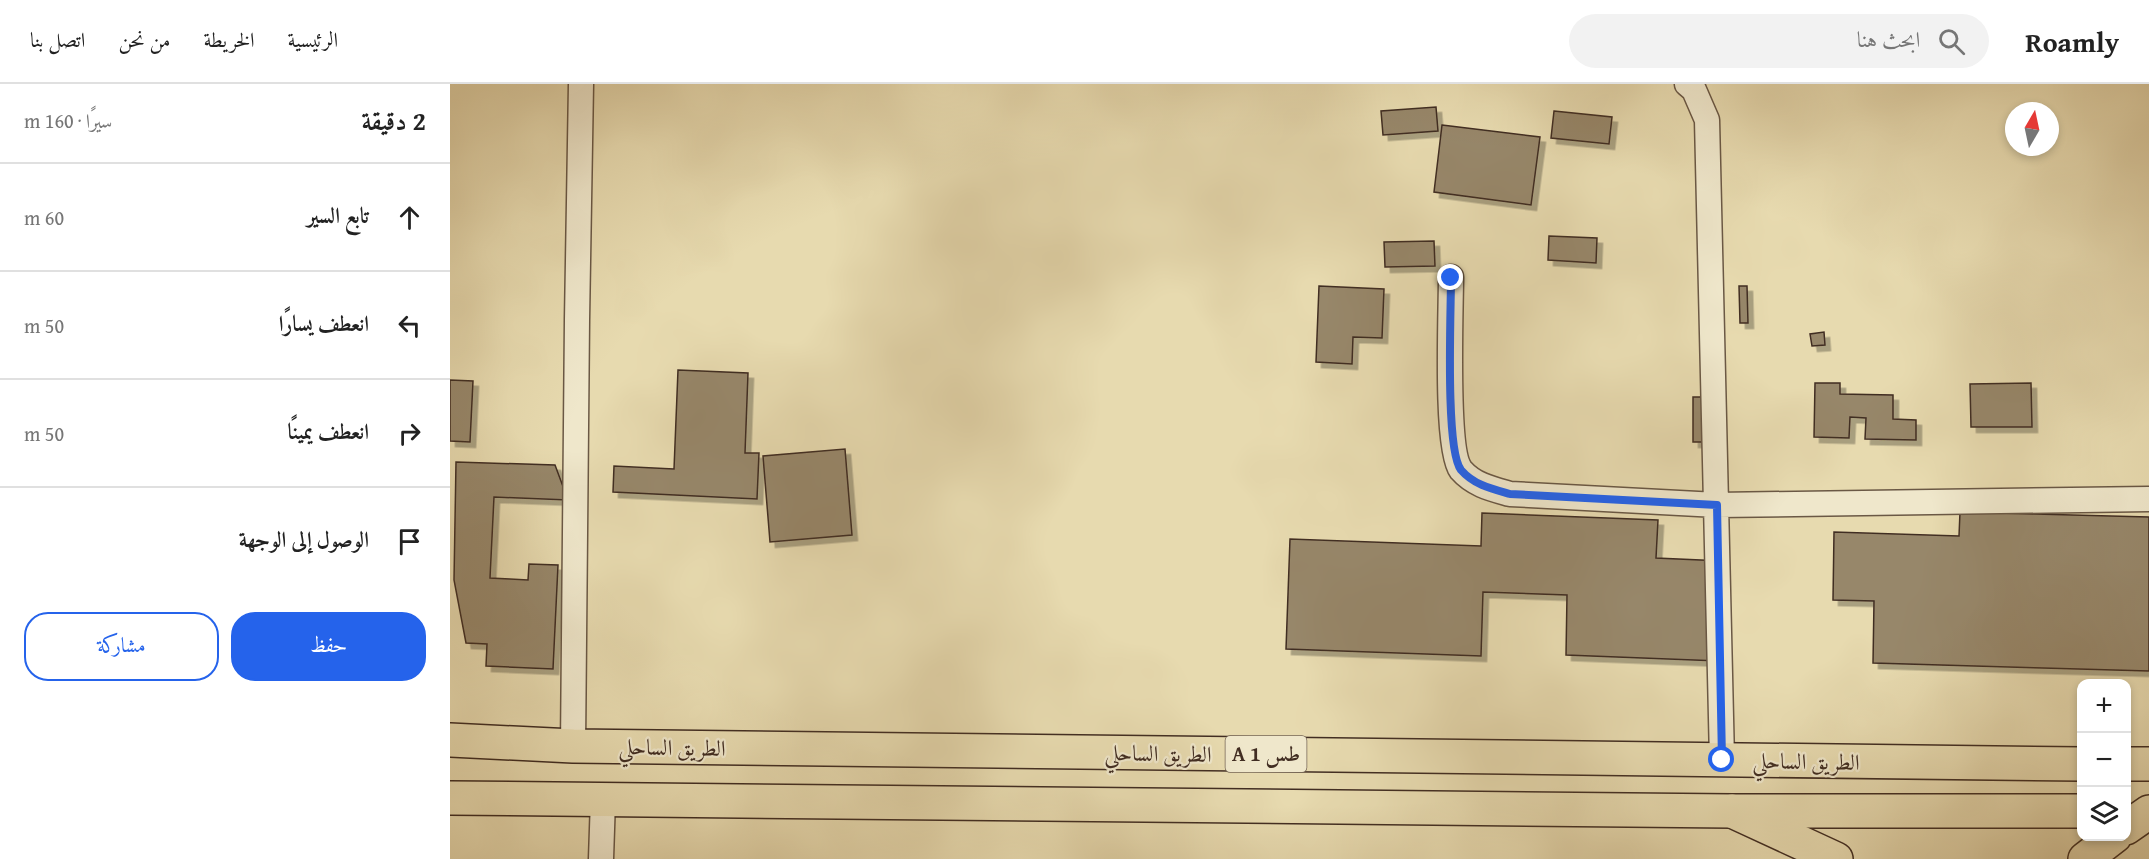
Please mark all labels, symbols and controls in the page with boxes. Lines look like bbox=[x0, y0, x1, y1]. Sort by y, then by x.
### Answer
search box bbox=[1569, 14, 1989, 68]
text: Roamly bbox=[2025, 21, 2119, 62]
text: ابحث هنا bbox=[1857, 23, 1920, 55]
text: اتصل بنا bbox=[30, 24, 85, 55]
text: من نحن bbox=[118, 24, 171, 55]
text: الخريطة bbox=[204, 24, 255, 55]
text: الرئيسية bbox=[288, 24, 338, 55]
icon: search bbox=[1935, 25, 1968, 58]
text: 2 دقيقة bbox=[361, 101, 426, 140]
north arrow bbox=[2005, 102, 2059, 156]
text: سيرًا · 160 m bbox=[24, 106, 112, 135]
text: تابع السير bbox=[307, 199, 369, 231]
icon: ahead bbox=[393, 201, 426, 234]
text: 60 m bbox=[24, 203, 64, 232]
route end bbox=[1437, 264, 1463, 290]
text: انعطف يسارًا bbox=[279, 307, 369, 339]
icon: left bbox=[393, 309, 426, 342]
text: 50 m bbox=[24, 311, 64, 340]
text: انعطف يمينًا bbox=[288, 415, 369, 447]
icon: right bbox=[393, 417, 426, 450]
text: 50 m bbox=[24, 419, 64, 448]
text: الوصول إلى الوجهة bbox=[239, 523, 369, 555]
icon: arrive bbox=[393, 525, 426, 558]
button: مشاركة bbox=[24, 612, 219, 681]
button: حفظ bbox=[231, 612, 426, 681]
map controls bbox=[2077, 679, 2131, 841]
button: + bbox=[2077, 679, 2131, 733]
street label: الطريق الساحلي bbox=[618, 730, 726, 770]
button: − bbox=[2077, 733, 2131, 787]
street label: الطريق الساحلي bbox=[1104, 736, 1212, 776]
road number: A 1 طس bbox=[1226, 736, 1306, 772]
street label: الطريق الساحلي bbox=[1752, 744, 1860, 784]
route start bbox=[1708, 746, 1734, 772]
button: layers bbox=[2077, 787, 2131, 841]

